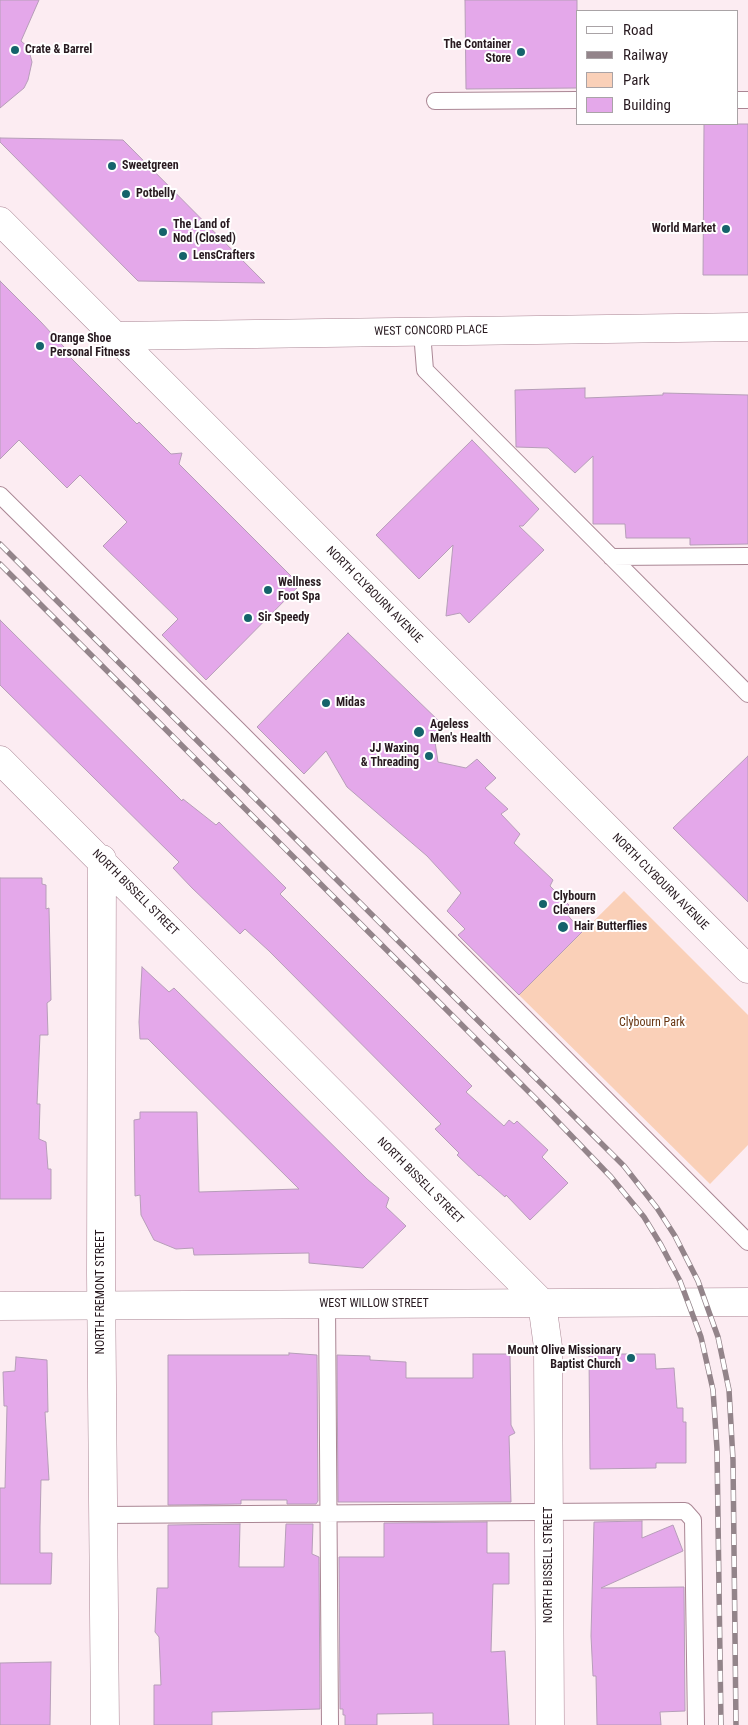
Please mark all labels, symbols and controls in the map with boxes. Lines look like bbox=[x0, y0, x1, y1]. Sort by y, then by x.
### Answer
legend bbox=[576, 10, 738, 125]
text: Road bbox=[623, 21, 653, 39]
place label: The Container Store bbox=[443, 38, 511, 66]
place label: Crate & Barrel bbox=[25, 43, 92, 57]
marker: Crate & Barrel bbox=[9, 44, 21, 56]
marker: The Container Store bbox=[515, 46, 527, 58]
text: Railway bbox=[623, 46, 668, 64]
text: Park bbox=[623, 71, 650, 89]
text: Building bbox=[623, 96, 671, 114]
place label: Sweetgreen bbox=[122, 159, 179, 173]
marker: Sweetgreen bbox=[106, 160, 118, 172]
place label: Potbelly bbox=[136, 187, 175, 201]
marker: Potbelly bbox=[120, 188, 132, 200]
place label: The Land of Nod (Closed) bbox=[173, 218, 236, 246]
place label: World Market bbox=[652, 222, 716, 236]
marker: World Market bbox=[720, 223, 732, 235]
marker: The Land of Nod (Closed) bbox=[157, 226, 169, 238]
place label: LensCrafters bbox=[193, 249, 255, 263]
marker: LensCrafters bbox=[177, 250, 189, 262]
street label: WEST CONCORD PLACE bbox=[374, 323, 488, 339]
place label: Orange Shoe Personal Fitness bbox=[50, 332, 130, 360]
marker: Orange Shoe Personal Fitness bbox=[34, 340, 46, 352]
street label: NORTH CLYBOURN AVENUE bbox=[323, 544, 425, 646]
place label: Wellness Foot Spa bbox=[278, 576, 321, 604]
marker: Wellness Foot Spa bbox=[262, 584, 274, 596]
place label: Sir Speedy bbox=[258, 611, 309, 625]
marker: Sir Speedy bbox=[242, 612, 254, 624]
place label: Midas bbox=[336, 696, 365, 710]
marker: Midas bbox=[320, 697, 332, 709]
place label: Ageless Men's Health bbox=[430, 718, 491, 746]
marker: Ageless Men's Health bbox=[412, 725, 426, 739]
place label: JJ Waxing & Threading bbox=[361, 742, 419, 770]
marker: JJ Waxing & Threading bbox=[423, 750, 435, 762]
street label: NORTH CLYBOURN AVENUE bbox=[609, 831, 711, 933]
street label: NORTH BISSELL STREET bbox=[89, 847, 181, 939]
place label: Clybourn Cleaners bbox=[553, 890, 596, 918]
marker: Clybourn Cleaners bbox=[537, 898, 549, 910]
marker: Hair Butterflies bbox=[556, 920, 570, 934]
place label: Hair Butterflies bbox=[574, 920, 647, 934]
park label: Clybourn Park bbox=[619, 1016, 685, 1030]
street label: NORTH BISSELL STREET bbox=[374, 1135, 466, 1227]
street label: NORTH FREMONT STREET bbox=[94, 1230, 108, 1354]
street label: WEST WILLOW STREET bbox=[319, 1297, 429, 1311]
place label: Mount Olive Missionary Baptist Church bbox=[508, 1344, 621, 1372]
marker: Mount Olive Missionary Baptist Church bbox=[625, 1352, 637, 1364]
street label: NORTH BISSELL STREET bbox=[542, 1507, 556, 1623]

